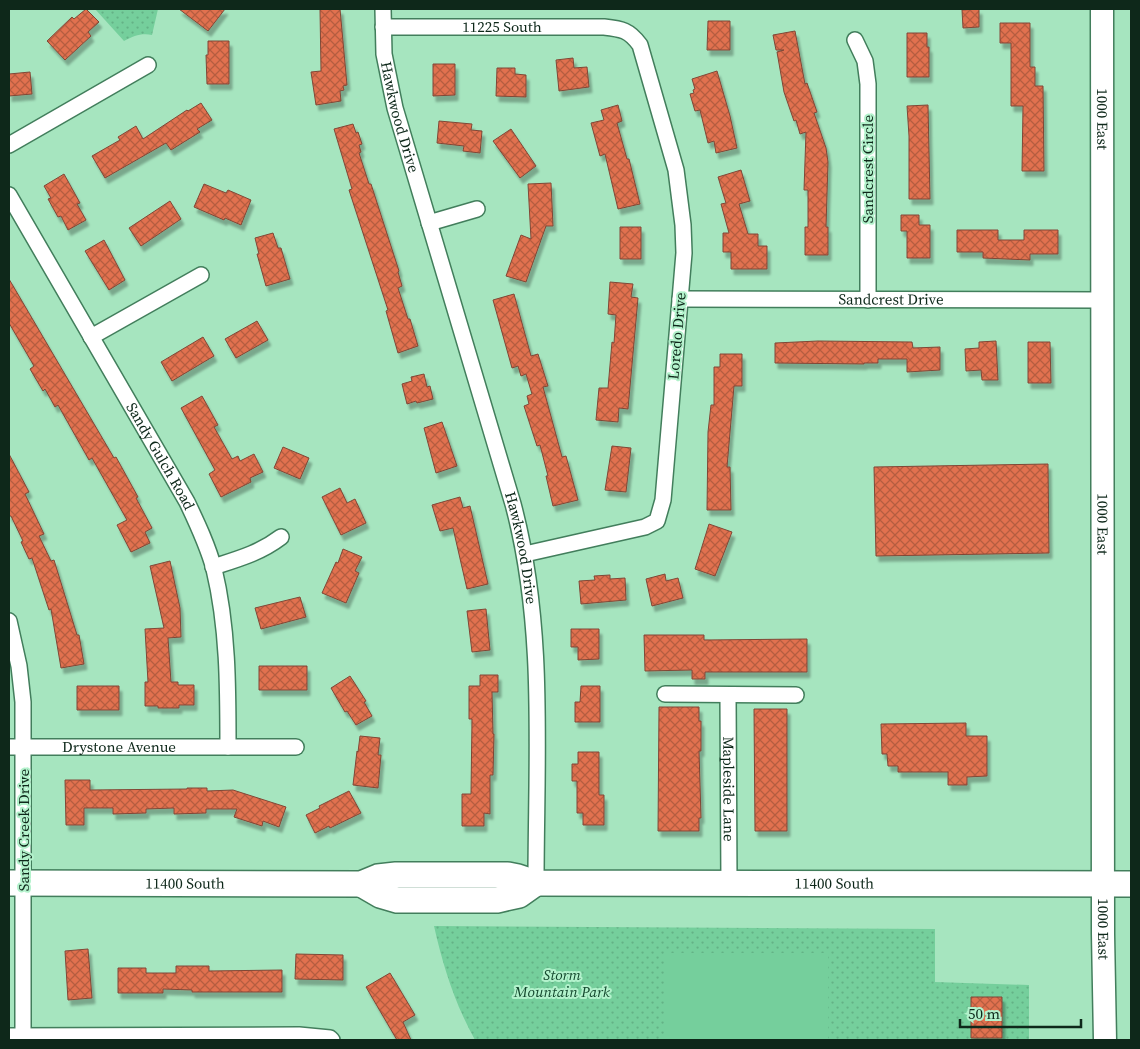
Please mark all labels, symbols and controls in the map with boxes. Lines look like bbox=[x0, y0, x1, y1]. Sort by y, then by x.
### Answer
street label: 11225 South bbox=[462, 16, 542, 37]
street label: Hawkwood Drive bbox=[376, 60, 425, 175]
street label: 1000 East bbox=[1092, 88, 1113, 150]
street label: Sandcrest Circle bbox=[857, 115, 878, 223]
street label: Sandcrest Drive bbox=[838, 288, 944, 310]
street label: Loredo Drive bbox=[662, 291, 691, 380]
street label: Sandy Gulch Road bbox=[121, 398, 200, 514]
street label: Hawkwood Drive bbox=[500, 489, 542, 605]
street label: 1000 East bbox=[1093, 493, 1114, 555]
street label: Drystone Avenue bbox=[62, 736, 176, 757]
street label: Mapleside Lane bbox=[718, 736, 740, 842]
street label: Sandy Creek Drive bbox=[13, 768, 34, 891]
street label: 11400 South bbox=[145, 872, 225, 894]
street label: 11400 South bbox=[795, 872, 874, 894]
street label: 1000 East bbox=[1093, 898, 1114, 960]
park label: Storm Mountain Park bbox=[513, 964, 611, 1002]
scale bar bbox=[960, 996, 1081, 1028]
text: 50 m bbox=[968, 1003, 1000, 1024]

